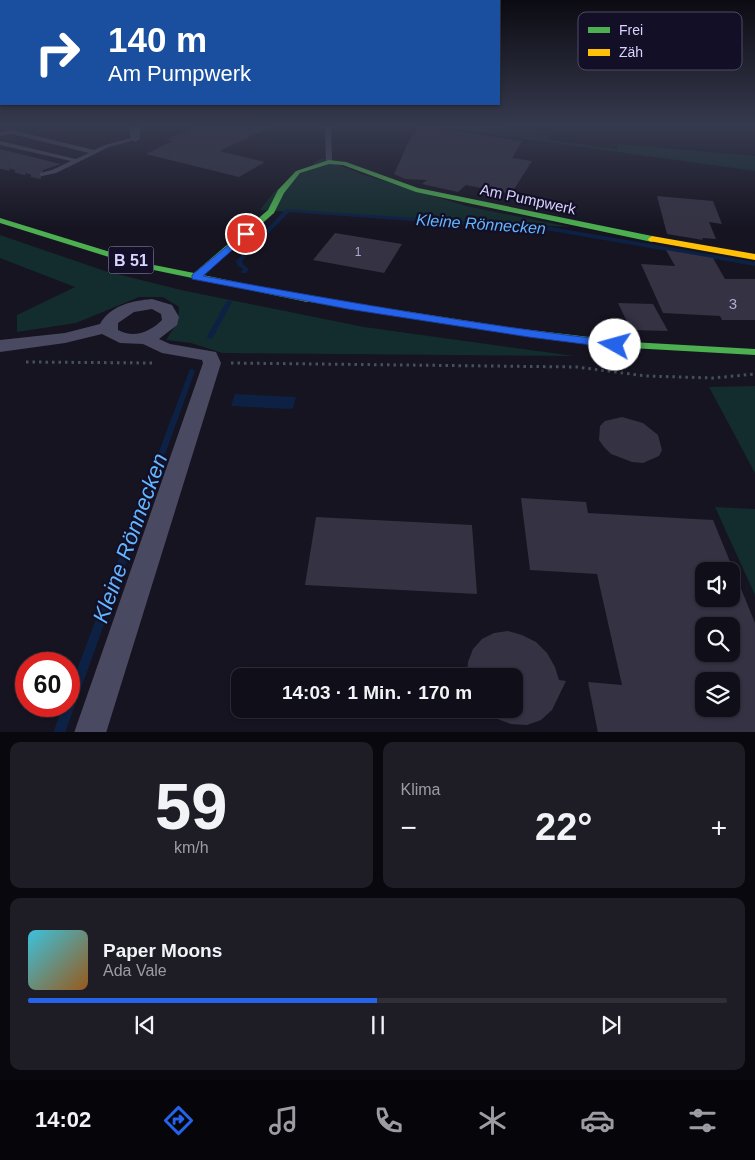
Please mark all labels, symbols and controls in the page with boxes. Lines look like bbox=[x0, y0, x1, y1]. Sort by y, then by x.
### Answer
legend bbox=[578, 12, 742, 70]
icon: right bbox=[25, 20, 90, 85]
text: 140 m bbox=[108, 20, 207, 59]
text: Frei bbox=[619, 22, 643, 38]
text: Zäh bbox=[619, 44, 643, 60]
text: Am Pumpwerk bbox=[108, 61, 251, 86]
street label: Am Pumpwerk bbox=[479, 181, 578, 218]
water label: Kleine Rönnecken bbox=[416, 211, 546, 237]
pin bbox=[225, 213, 267, 255]
icon: arrive bbox=[232, 220, 260, 248]
house number: 1 bbox=[355, 245, 362, 259]
road number: B 51 bbox=[108, 246, 154, 274]
house number: 3 bbox=[729, 295, 737, 312]
position arrow bbox=[588, 318, 640, 370]
water label: Kleine Rönnecken bbox=[88, 450, 172, 626]
map controls bbox=[695, 562, 740, 717]
button: sound bbox=[695, 562, 740, 607]
button: search bbox=[695, 617, 740, 662]
speed limit sign: 60 bbox=[15, 652, 80, 717]
button: layers bbox=[695, 672, 740, 717]
text: 14:03 · 1 Min. · 170 m bbox=[282, 682, 472, 703]
text: 59 bbox=[155, 770, 227, 843]
text: Klima bbox=[401, 781, 441, 798]
text: 22° bbox=[535, 806, 592, 848]
text: − bbox=[401, 812, 417, 843]
text: + bbox=[711, 812, 727, 843]
text: km/h bbox=[174, 839, 209, 856]
text: Paper Moons bbox=[103, 940, 222, 961]
text: Ada Vale bbox=[103, 962, 167, 979]
icon: previous bbox=[131, 1011, 159, 1039]
icon: pause bbox=[364, 1011, 392, 1039]
icon: next bbox=[597, 1011, 625, 1039]
icon: directions bbox=[161, 1103, 196, 1138]
icon: music bbox=[266, 1103, 301, 1138]
icon: phone bbox=[371, 1103, 406, 1138]
icon: climate bbox=[475, 1103, 510, 1138]
icon: car bbox=[580, 1103, 615, 1138]
icon: filters bbox=[685, 1103, 720, 1138]
text: 14:02 bbox=[35, 1107, 91, 1132]

